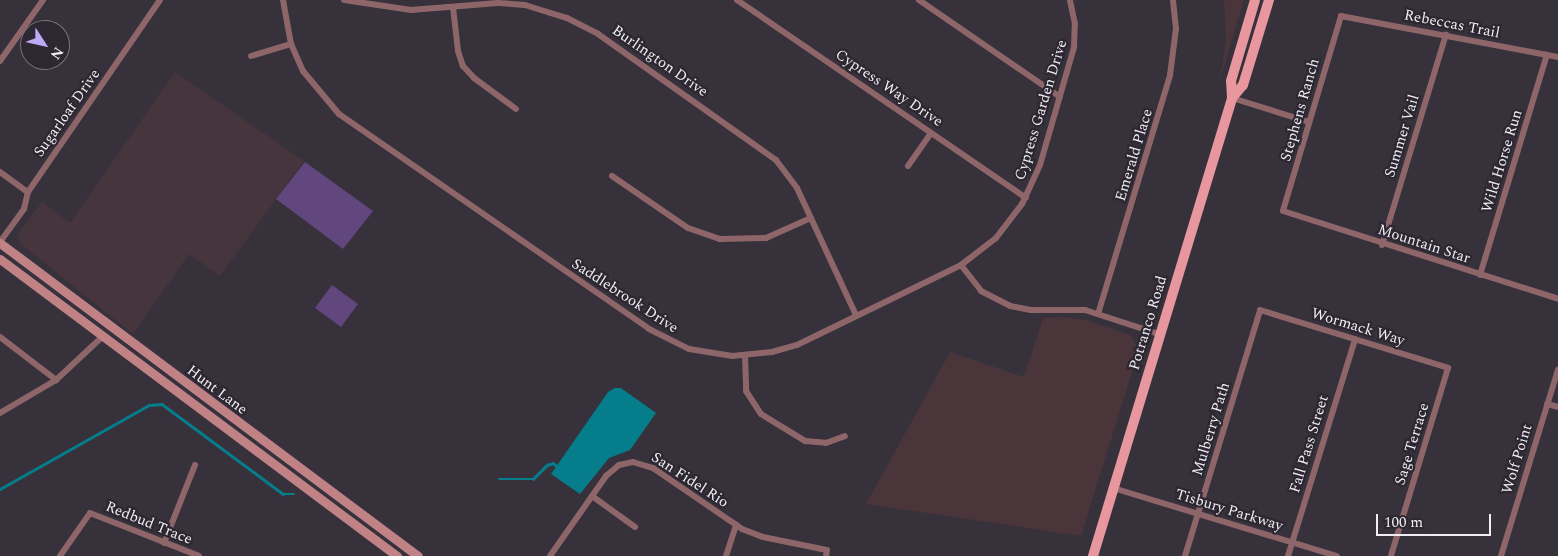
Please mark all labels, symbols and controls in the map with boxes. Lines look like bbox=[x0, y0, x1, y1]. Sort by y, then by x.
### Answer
street label: Rebeccas Trail bbox=[1403, 6, 1501, 42]
north arrow bbox=[20, 20, 70, 70]
street label: Burlington Drive bbox=[609, 21, 711, 101]
street label: Cypress Garden Drive bbox=[1011, 38, 1071, 182]
text: N bbox=[45, 43, 69, 64]
street label: Cypress Way Drive bbox=[832, 45, 946, 131]
street label: Stephens Ranch bbox=[1277, 56, 1323, 164]
street label: Sugarloaf Drive bbox=[30, 66, 104, 160]
street label: Summer Vail bbox=[1381, 92, 1423, 180]
street label: Emerald Place bbox=[1111, 107, 1157, 203]
street label: Wild Horse Run bbox=[1478, 107, 1526, 215]
street label: Mountain Star bbox=[1375, 221, 1473, 267]
street label: Saddlebrook Drive bbox=[568, 255, 682, 337]
street label: Potranco Road bbox=[1125, 274, 1171, 372]
street label: Wormack Way bbox=[1309, 304, 1407, 350]
street label: Hunt Lane bbox=[183, 361, 251, 419]
street label: Mulberry Path bbox=[1188, 380, 1234, 478]
street label: Fall Pass Street bbox=[1286, 393, 1332, 495]
street label: Sage Terrace bbox=[1391, 401, 1433, 487]
street label: Wolf Point bbox=[1498, 422, 1536, 496]
street label: San Fidel Rio bbox=[648, 448, 732, 512]
street label: Tisbury Parkway bbox=[1173, 485, 1285, 535]
street label: Redbud Trace bbox=[103, 497, 195, 549]
scale bar bbox=[1378, 504, 1493, 536]
text: 100 m bbox=[1384, 511, 1423, 534]

